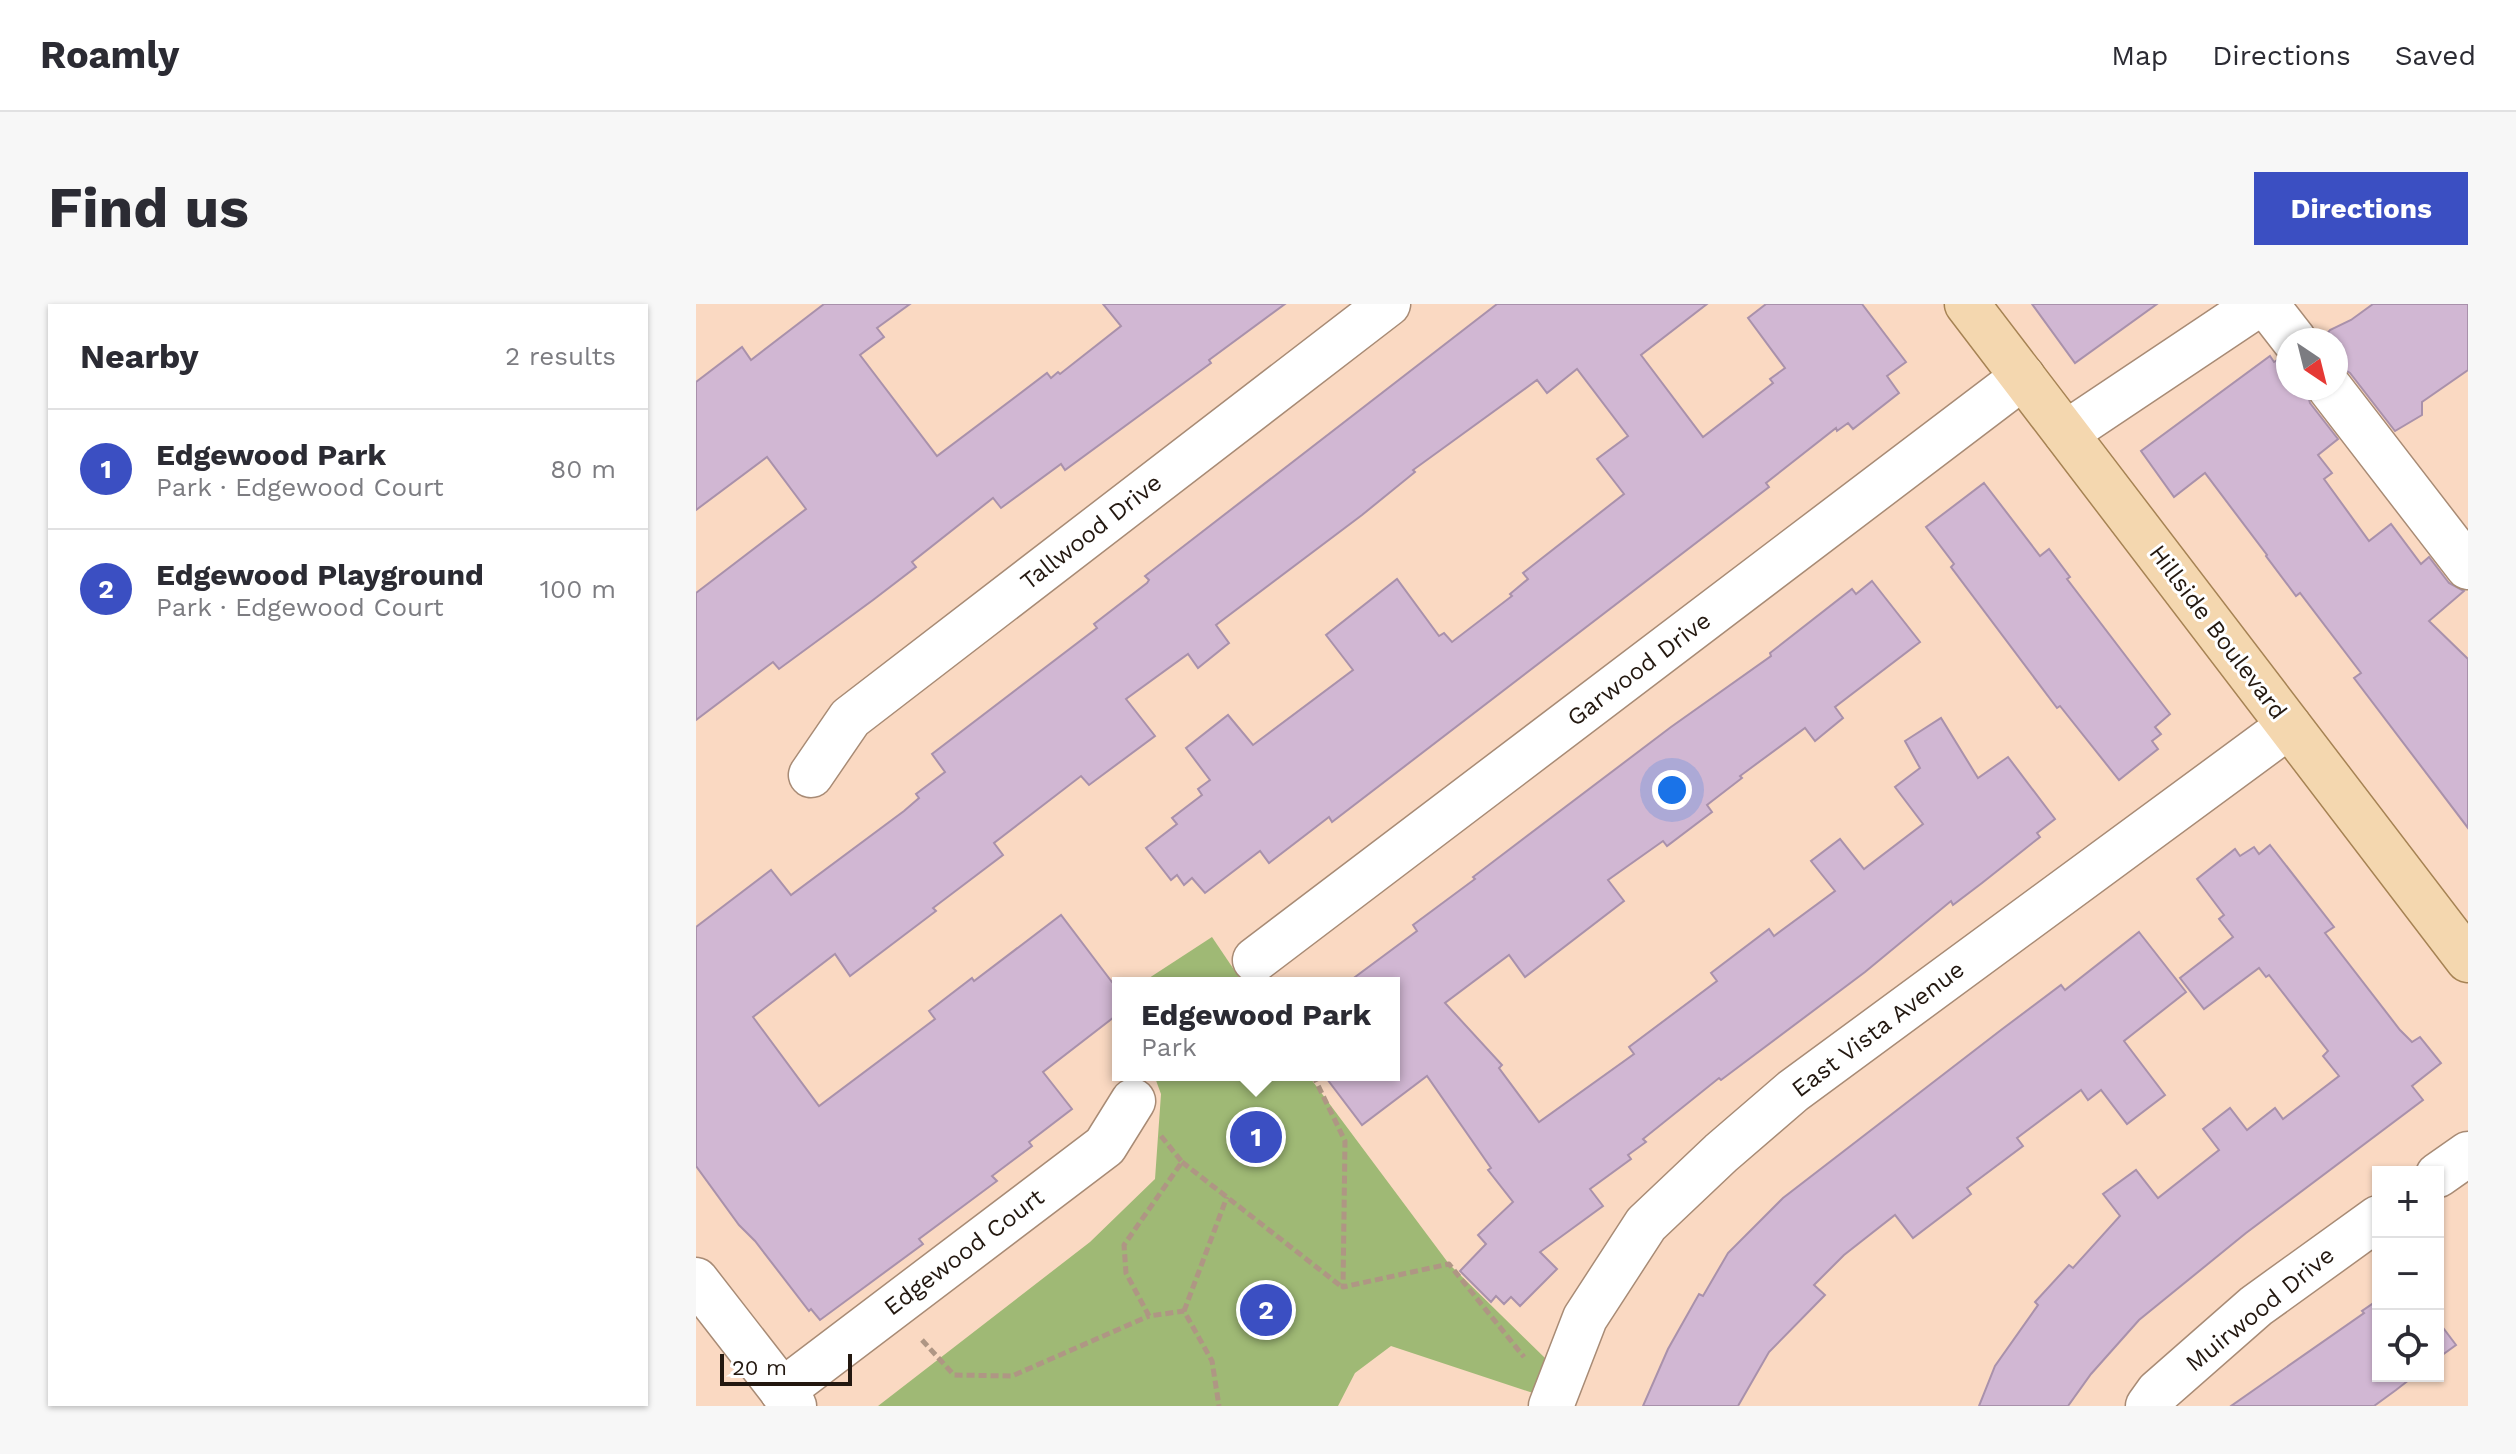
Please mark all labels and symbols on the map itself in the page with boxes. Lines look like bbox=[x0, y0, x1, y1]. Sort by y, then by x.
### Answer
north arrow bbox=[2276, 328, 2348, 400]
street label: Tallwood Drive bbox=[1015, 468, 1167, 596]
street label: Hillside Boulevard bbox=[2143, 539, 2293, 725]
street label: Garwood Drive bbox=[1562, 606, 1716, 732]
your location bbox=[1652, 770, 1692, 810]
street label: East Vista Avenue bbox=[1786, 955, 1970, 1103]
pin: 1 bbox=[1230, 1107, 1282, 1167]
street label: Edgewood Court bbox=[879, 1183, 1049, 1321]
street label: Muirwood Drive bbox=[2180, 1241, 2340, 1377]
pin: 2 bbox=[1240, 1280, 1292, 1340]
scale bar bbox=[720, 1350, 852, 1386]

